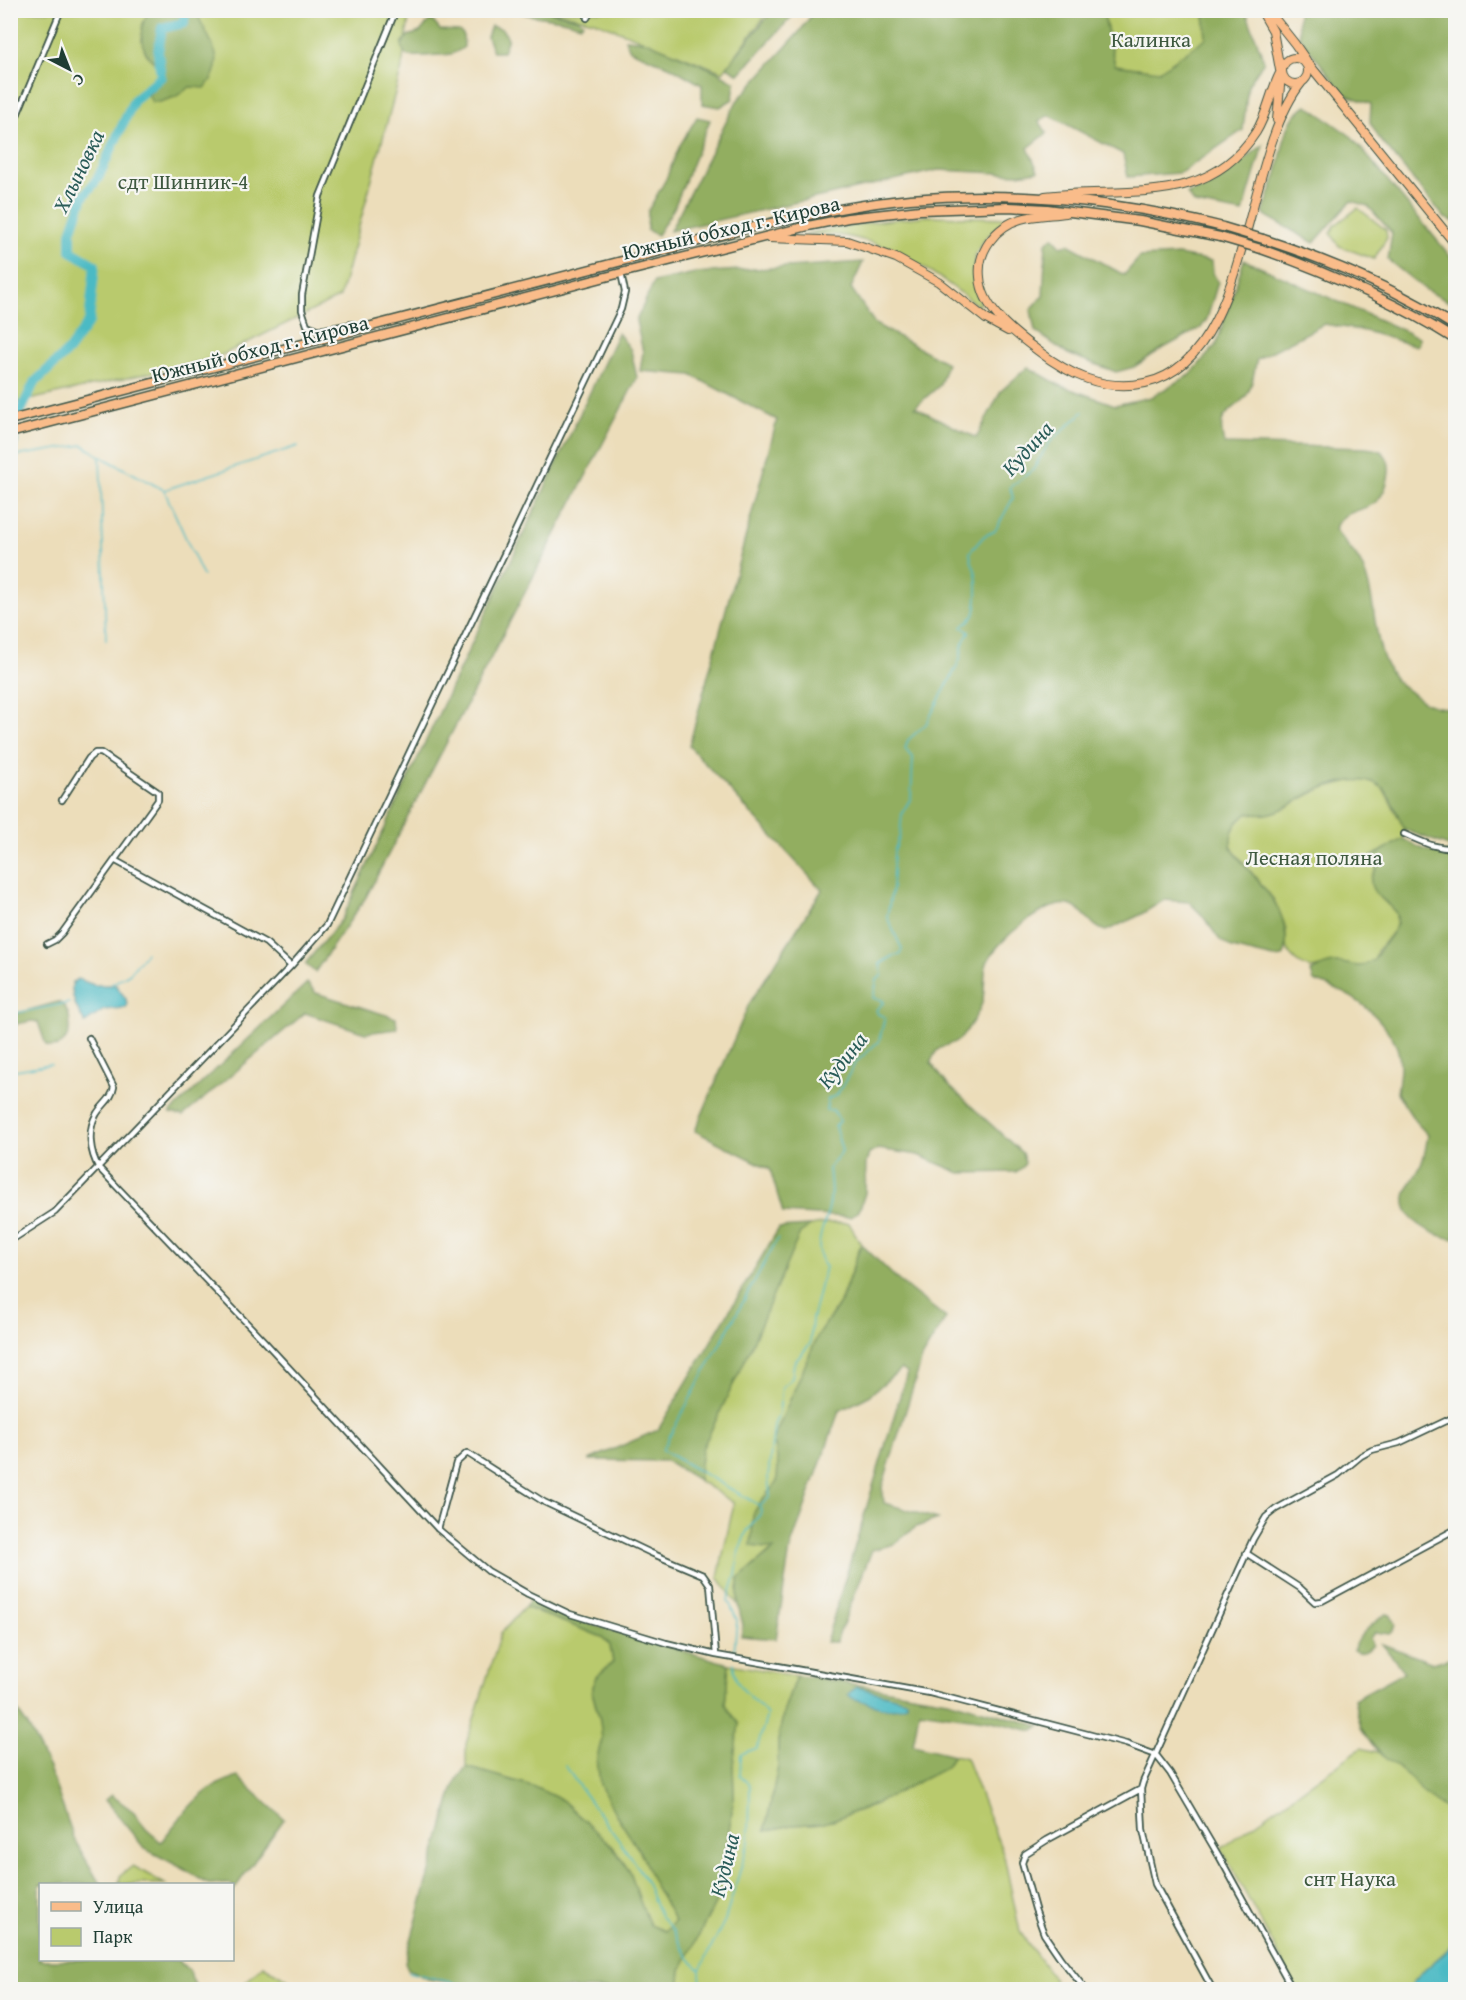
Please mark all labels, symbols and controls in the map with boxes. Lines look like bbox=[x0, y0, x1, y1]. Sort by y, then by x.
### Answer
park label: Калинка bbox=[1111, 24, 1191, 55]
north arrow bbox=[39, 39, 99, 99]
text: С bbox=[68, 68, 90, 92]
water label: Хлыновка bbox=[44, 124, 112, 219]
park label: сдт Шинник-4 bbox=[118, 166, 248, 197]
street label: Южный обход г. Кирова bbox=[619, 187, 843, 268]
street label: Южный обход г. Кирова bbox=[148, 307, 372, 390]
water label: Кудина bbox=[994, 413, 1060, 483]
park label: Лесная поляна bbox=[1246, 842, 1382, 873]
water label: Кудина bbox=[809, 1025, 875, 1095]
water label: Кудина bbox=[701, 1830, 747, 1900]
park label: снт Наука bbox=[1304, 1863, 1396, 1894]
legend bbox=[39, 1883, 234, 1961]
text: Улица bbox=[93, 1893, 144, 1920]
text: Парк bbox=[93, 1923, 133, 1950]

